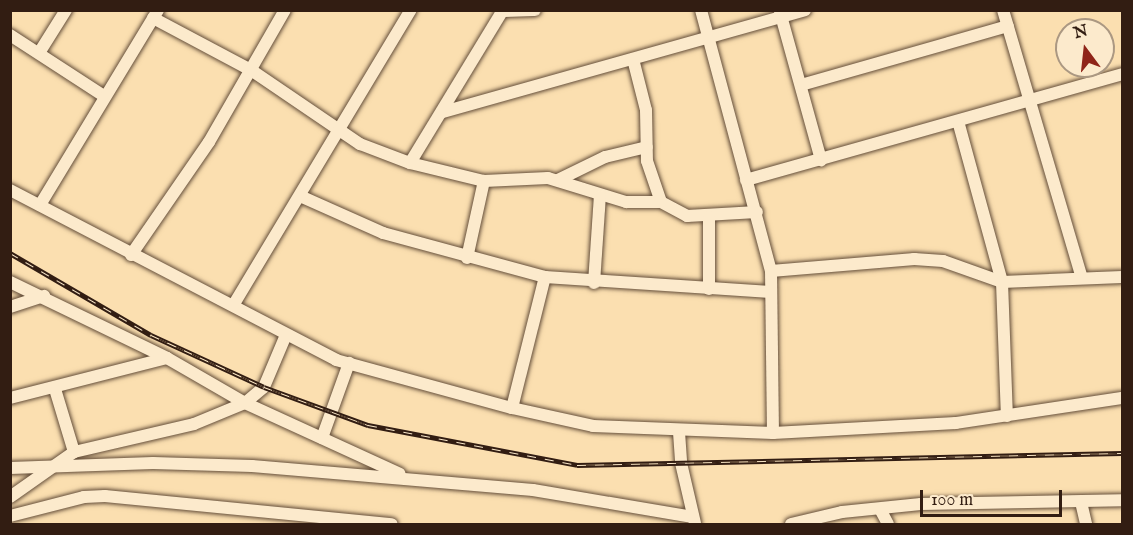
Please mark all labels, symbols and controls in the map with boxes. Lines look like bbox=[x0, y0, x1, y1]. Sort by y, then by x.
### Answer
north arrow bbox=[1055, 18, 1115, 78]
text: N bbox=[1072, 21, 1090, 44]
scale bar bbox=[923, 478, 1066, 516]
text: 100 m bbox=[931, 489, 973, 512]

